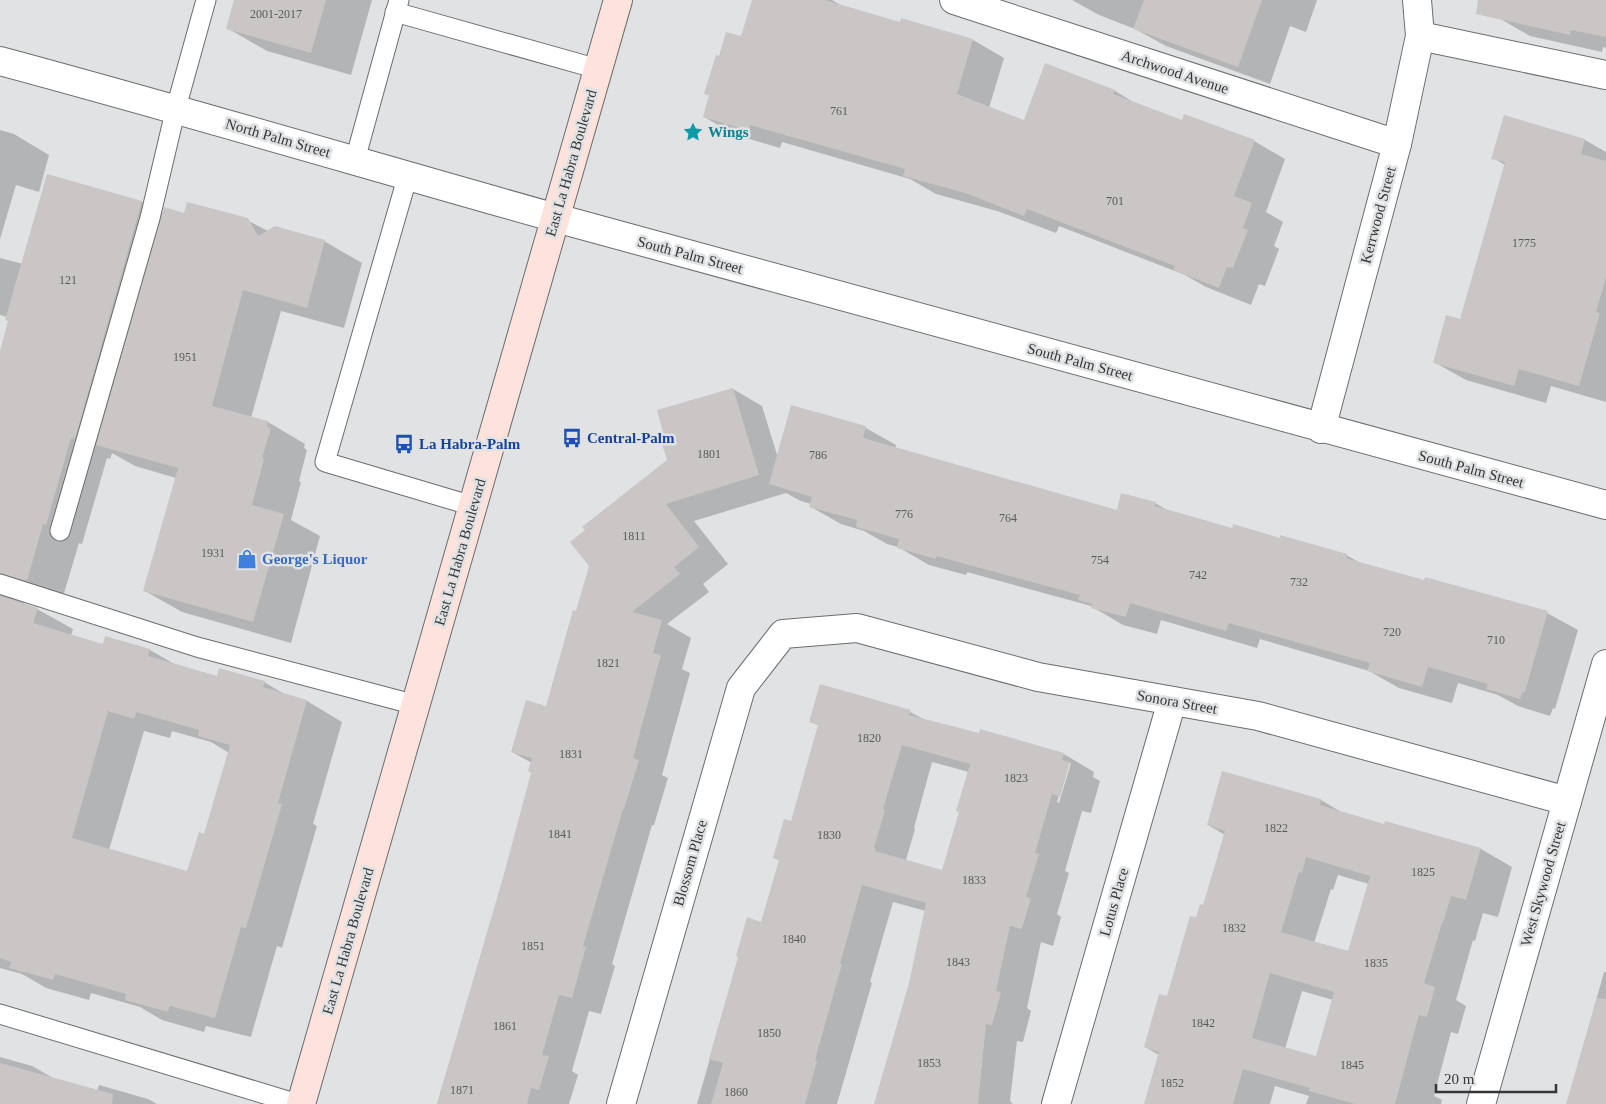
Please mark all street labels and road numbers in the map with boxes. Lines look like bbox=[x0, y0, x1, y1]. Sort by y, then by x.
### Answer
street label: Archwood Avenue bbox=[1119, 47, 1231, 97]
street label: East La Habra Boulevard bbox=[542, 87, 600, 238]
street label: North Palm Street bbox=[224, 115, 333, 161]
street label: Kerrwood Street bbox=[1357, 164, 1399, 265]
street label: South Palm Street bbox=[636, 233, 745, 277]
street label: South Palm Street bbox=[1026, 340, 1135, 384]
street label: South Palm Street bbox=[1417, 447, 1526, 491]
street label: East La Habra Boulevard bbox=[431, 476, 489, 627]
street label: Sonora Street bbox=[1136, 687, 1219, 717]
street label: Blossom Place bbox=[670, 818, 710, 908]
street label: West Skywood Street bbox=[1518, 819, 1569, 948]
street label: East La Habra Boulevard bbox=[319, 865, 377, 1016]
street label: Lotus Place bbox=[1097, 866, 1131, 938]

